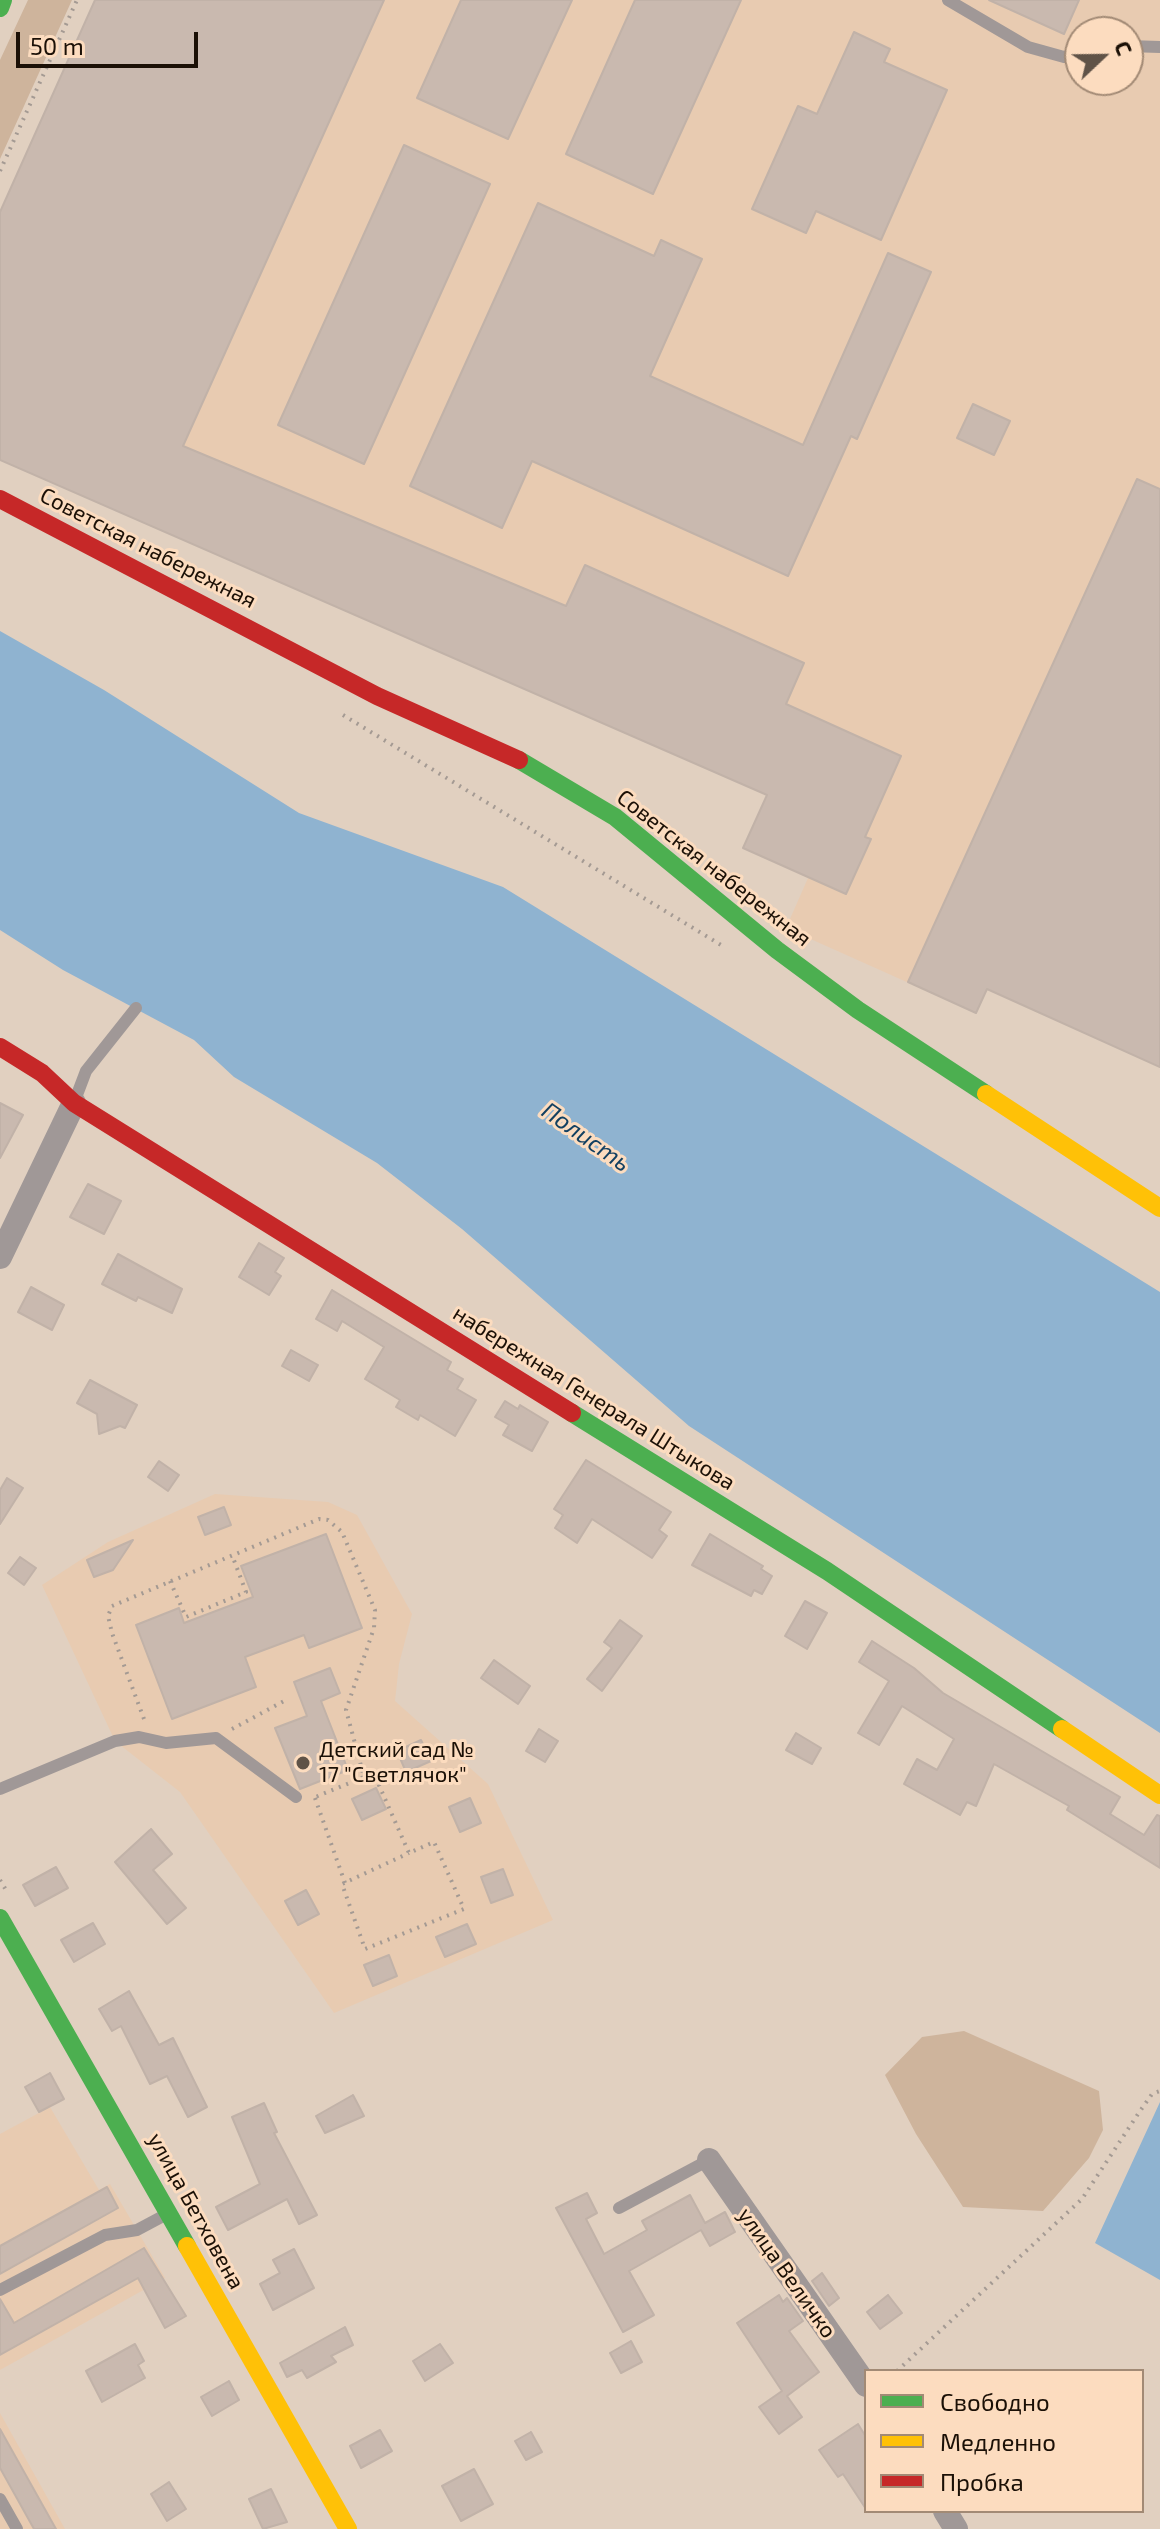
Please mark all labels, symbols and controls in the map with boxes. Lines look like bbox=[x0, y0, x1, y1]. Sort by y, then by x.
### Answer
scale bar bbox=[20, 16, 202, 66]
north arrow bbox=[1064, 16, 1144, 96]
text: 50 m bbox=[30, 31, 84, 60]
text: С bbox=[1110, 37, 1139, 59]
street label: Советская набережная bbox=[36, 482, 260, 614]
street label: Советская набережная bbox=[612, 784, 816, 952]
water label: Полисть bbox=[536, 1096, 636, 1178]
street label: набережная Генерала Штыкова bbox=[448, 1300, 740, 1496]
place label: Детский сад № 17 "Светлячок" bbox=[319, 1737, 474, 1788]
marker: Детский сад № 17 "Светлячок" bbox=[294, 1754, 312, 1772]
street label: улица Бетховена bbox=[142, 2128, 250, 2294]
street label: улица Величко bbox=[732, 2203, 842, 2343]
legend bbox=[864, 2369, 1144, 2513]
text: Свободно bbox=[940, 2387, 1050, 2416]
text: Медленно bbox=[940, 2427, 1056, 2456]
text: Пробка bbox=[940, 2467, 1024, 2496]

